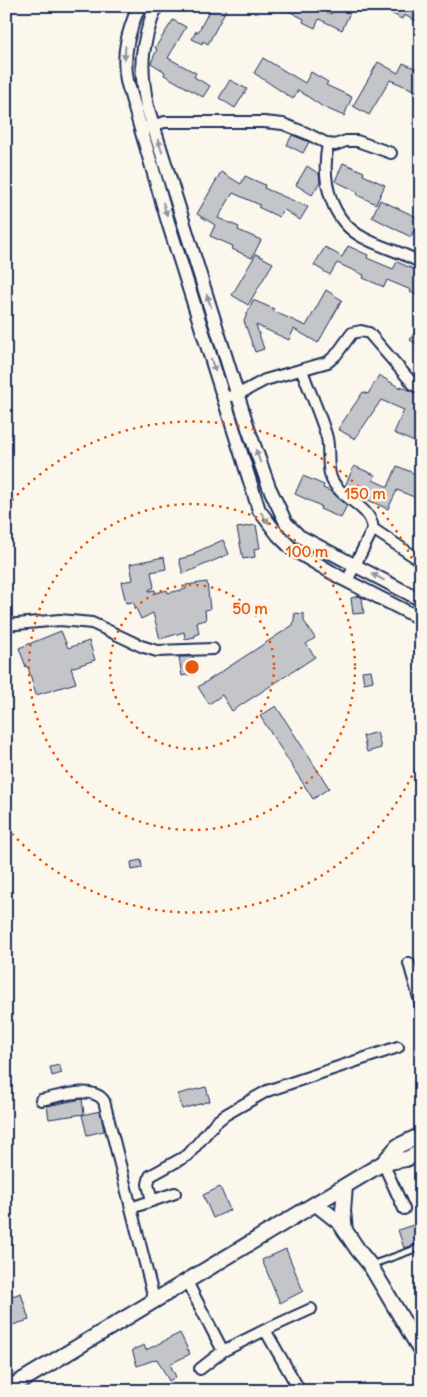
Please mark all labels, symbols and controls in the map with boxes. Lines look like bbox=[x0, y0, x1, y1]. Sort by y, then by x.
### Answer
one-way arrow bbox=[121, 45, 129, 61]
one-way arrow bbox=[156, 139, 163, 154]
one-way arrow bbox=[161, 202, 169, 217]
one-way arrow bbox=[205, 293, 213, 308]
one-way arrow bbox=[210, 357, 218, 372]
one-way arrow bbox=[254, 449, 261, 464]
text: 150 m bbox=[344, 484, 386, 503]
one-way arrow bbox=[260, 511, 270, 525]
text: 100 m bbox=[286, 542, 328, 561]
one-way arrow bbox=[371, 573, 384, 582]
text: 50 m bbox=[232, 599, 268, 618]
centre of rings bbox=[183, 658, 201, 676]

